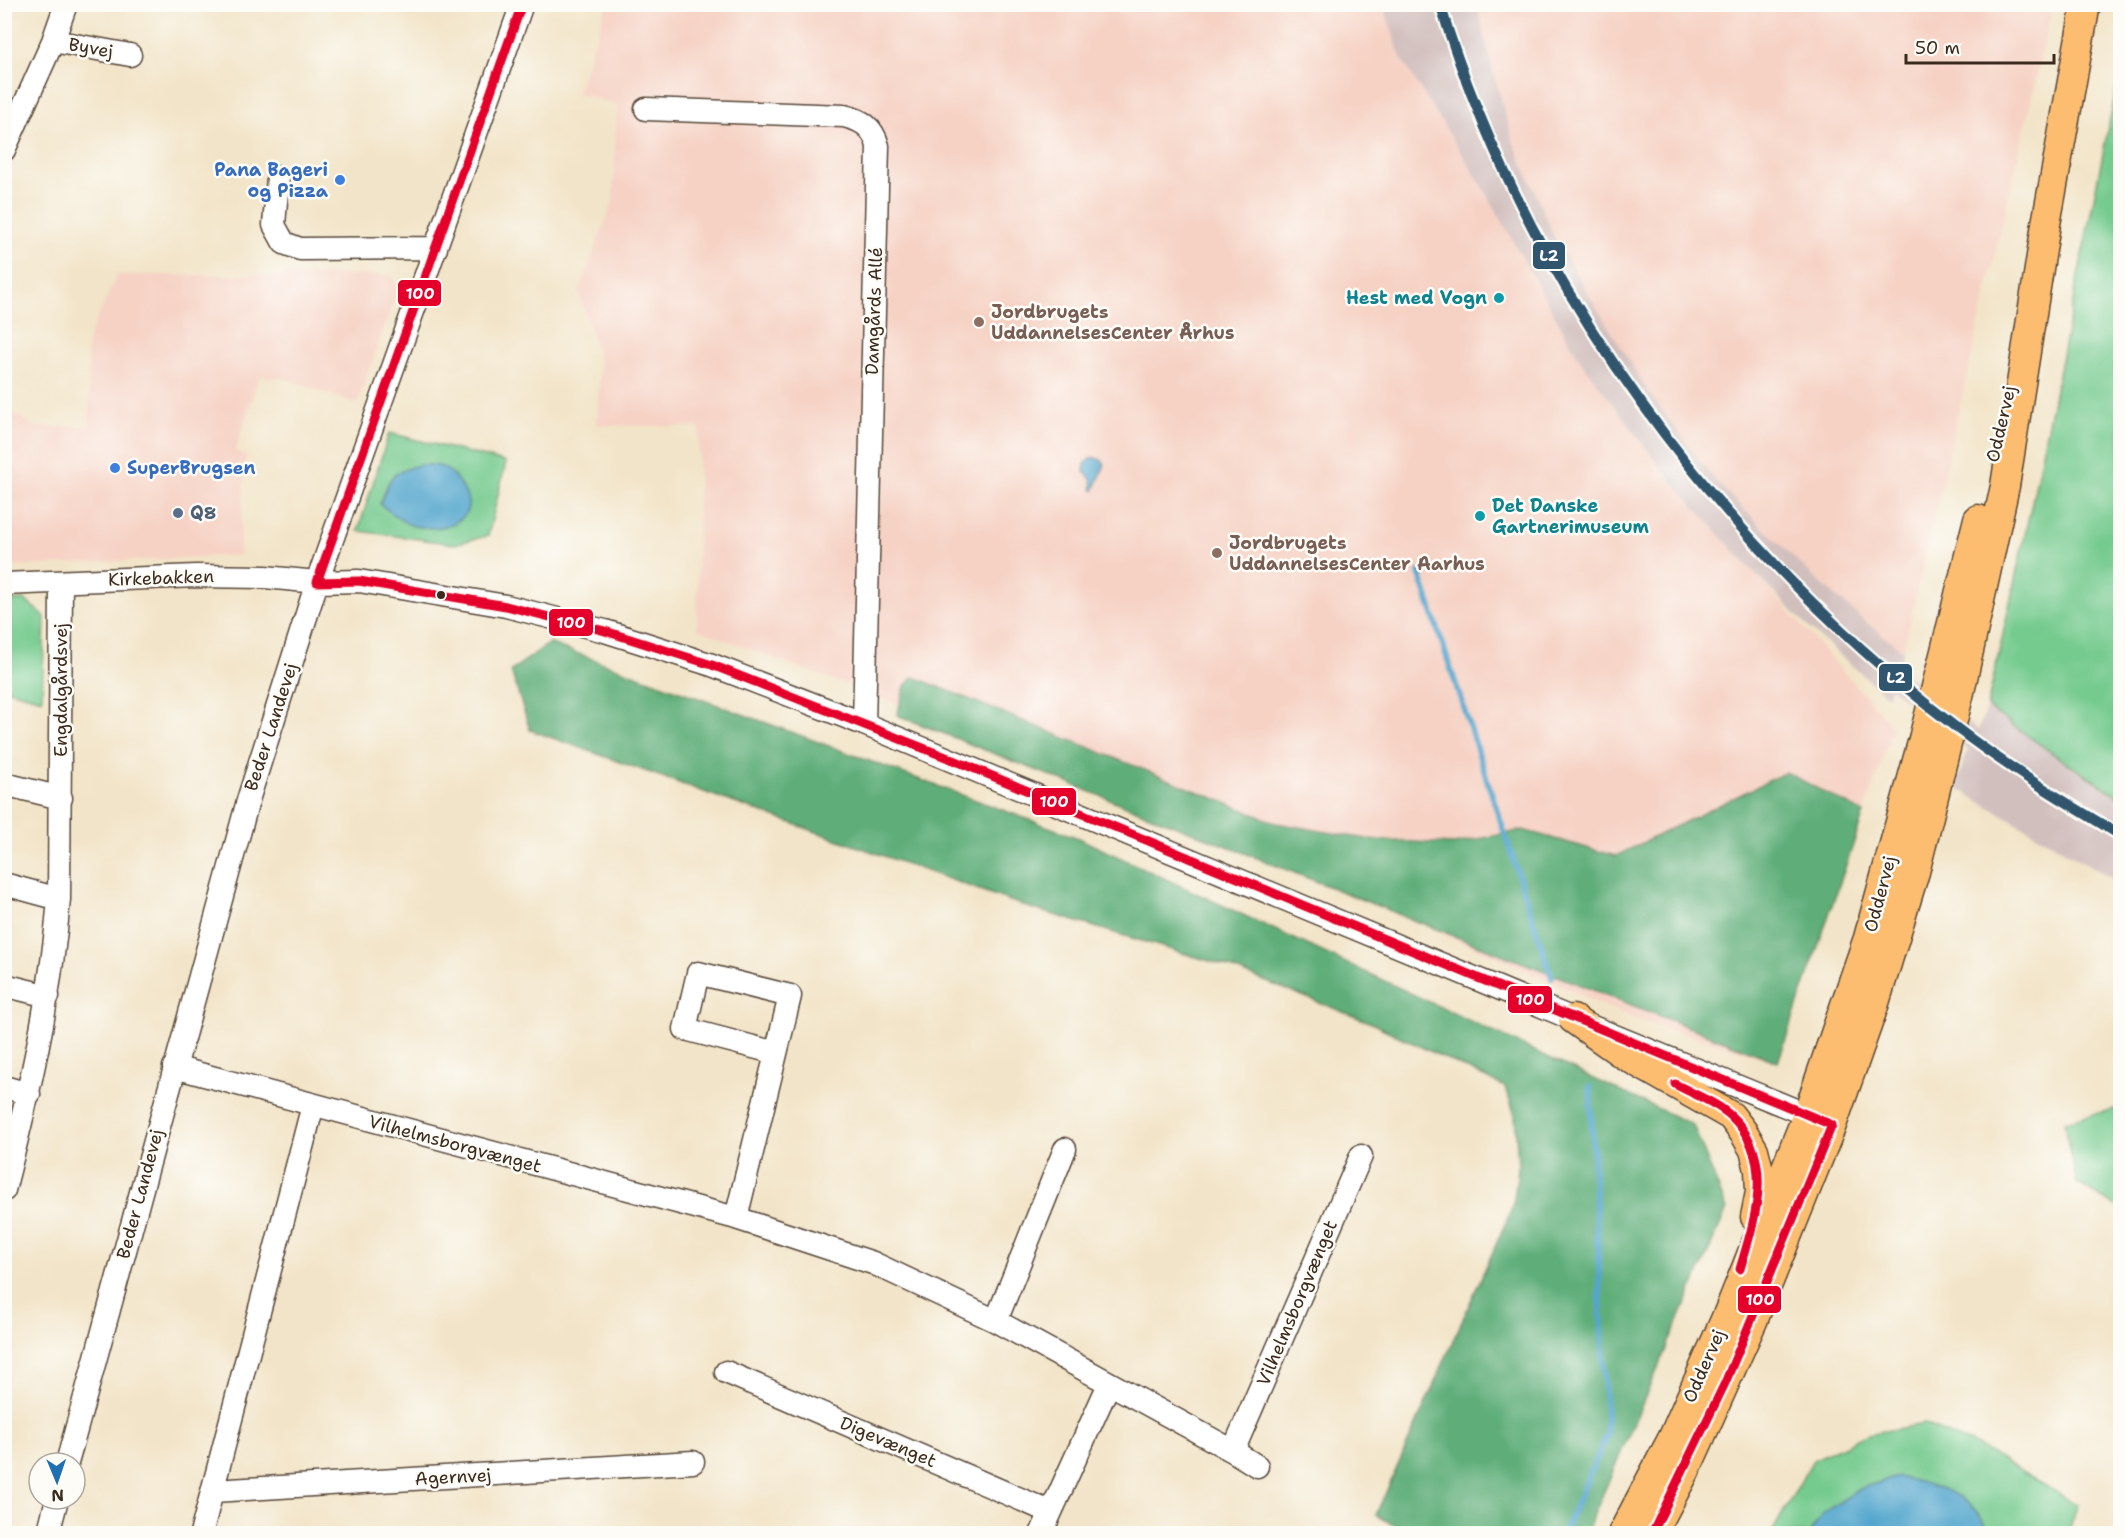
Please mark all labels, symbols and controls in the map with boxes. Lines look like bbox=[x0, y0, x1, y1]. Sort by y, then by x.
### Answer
scale bar bbox=[1906, 27, 2054, 65]
street label: Byvej bbox=[67, 32, 115, 64]
text: 50 m bbox=[1915, 36, 1960, 60]
place label: Pana Bageri og Pizza bbox=[214, 158, 329, 203]
marker: Pana Bageri og Pizza bbox=[333, 173, 347, 187]
line badge: L2 bbox=[1532, 241, 1566, 270]
text: L2 bbox=[1539, 245, 1559, 266]
street label: Damgårds Allé bbox=[860, 247, 888, 375]
line badge: 100 bbox=[397, 279, 442, 307]
text: 100 bbox=[405, 283, 435, 304]
place label: Hest med Vogn bbox=[1346, 286, 1487, 310]
marker: Hest med Vogn bbox=[1492, 291, 1506, 305]
place label: Jordbrugets UddannelsesCenter Århus bbox=[991, 300, 1234, 345]
marker: Jordbrugets UddannelsesCenter Århus bbox=[972, 315, 986, 329]
street label: Oddervej bbox=[1981, 383, 2021, 465]
place label: SuperBrugsen bbox=[127, 456, 256, 480]
marker: SuperBrugsen bbox=[108, 461, 122, 475]
place label: Det Danske Gartnerimuseum bbox=[1492, 494, 1650, 539]
place label: Q8 bbox=[190, 501, 216, 525]
marker: Q8 bbox=[171, 506, 185, 520]
marker: Det Danske Gartnerimuseum bbox=[1473, 509, 1487, 523]
place label: Jordbrugets UddannelsesCenter Aarhus bbox=[1229, 531, 1485, 576]
marker: Jordbrugets UddannelsesCenter Aarhus bbox=[1210, 546, 1224, 560]
street label: Kirkebakken bbox=[108, 564, 214, 592]
unlabelled marker bbox=[435, 589, 447, 601]
line badge: 100 bbox=[548, 608, 594, 637]
text: 100 bbox=[556, 612, 586, 633]
street label: Engdalgårdsvej bbox=[49, 623, 73, 757]
street label: Beder Landevej bbox=[239, 660, 303, 794]
line badge: L2 bbox=[1878, 663, 1913, 692]
text: L2 bbox=[1886, 667, 1906, 688]
line badge: 100 bbox=[1031, 787, 1077, 816]
text: 100 bbox=[1039, 791, 1069, 812]
street label: Oddervej bbox=[1858, 853, 1902, 935]
line badge: 100 bbox=[1507, 985, 1553, 1014]
text: 100 bbox=[1515, 989, 1545, 1010]
street label: Vilhelmsborgvænget bbox=[366, 1109, 544, 1179]
street label: Beder Landevej bbox=[111, 1127, 169, 1261]
street label: Vilhelmsborgvænget bbox=[1251, 1216, 1343, 1390]
line badge: 100 bbox=[1737, 1285, 1782, 1314]
text: 100 bbox=[1745, 1289, 1775, 1310]
street label: Oddervej bbox=[1677, 1326, 1731, 1406]
street label: Digevænget bbox=[836, 1411, 940, 1473]
north arrow bbox=[27, 1451, 87, 1511]
street label: Agernvej bbox=[414, 1463, 492, 1491]
text: N bbox=[51, 1485, 64, 1506]

